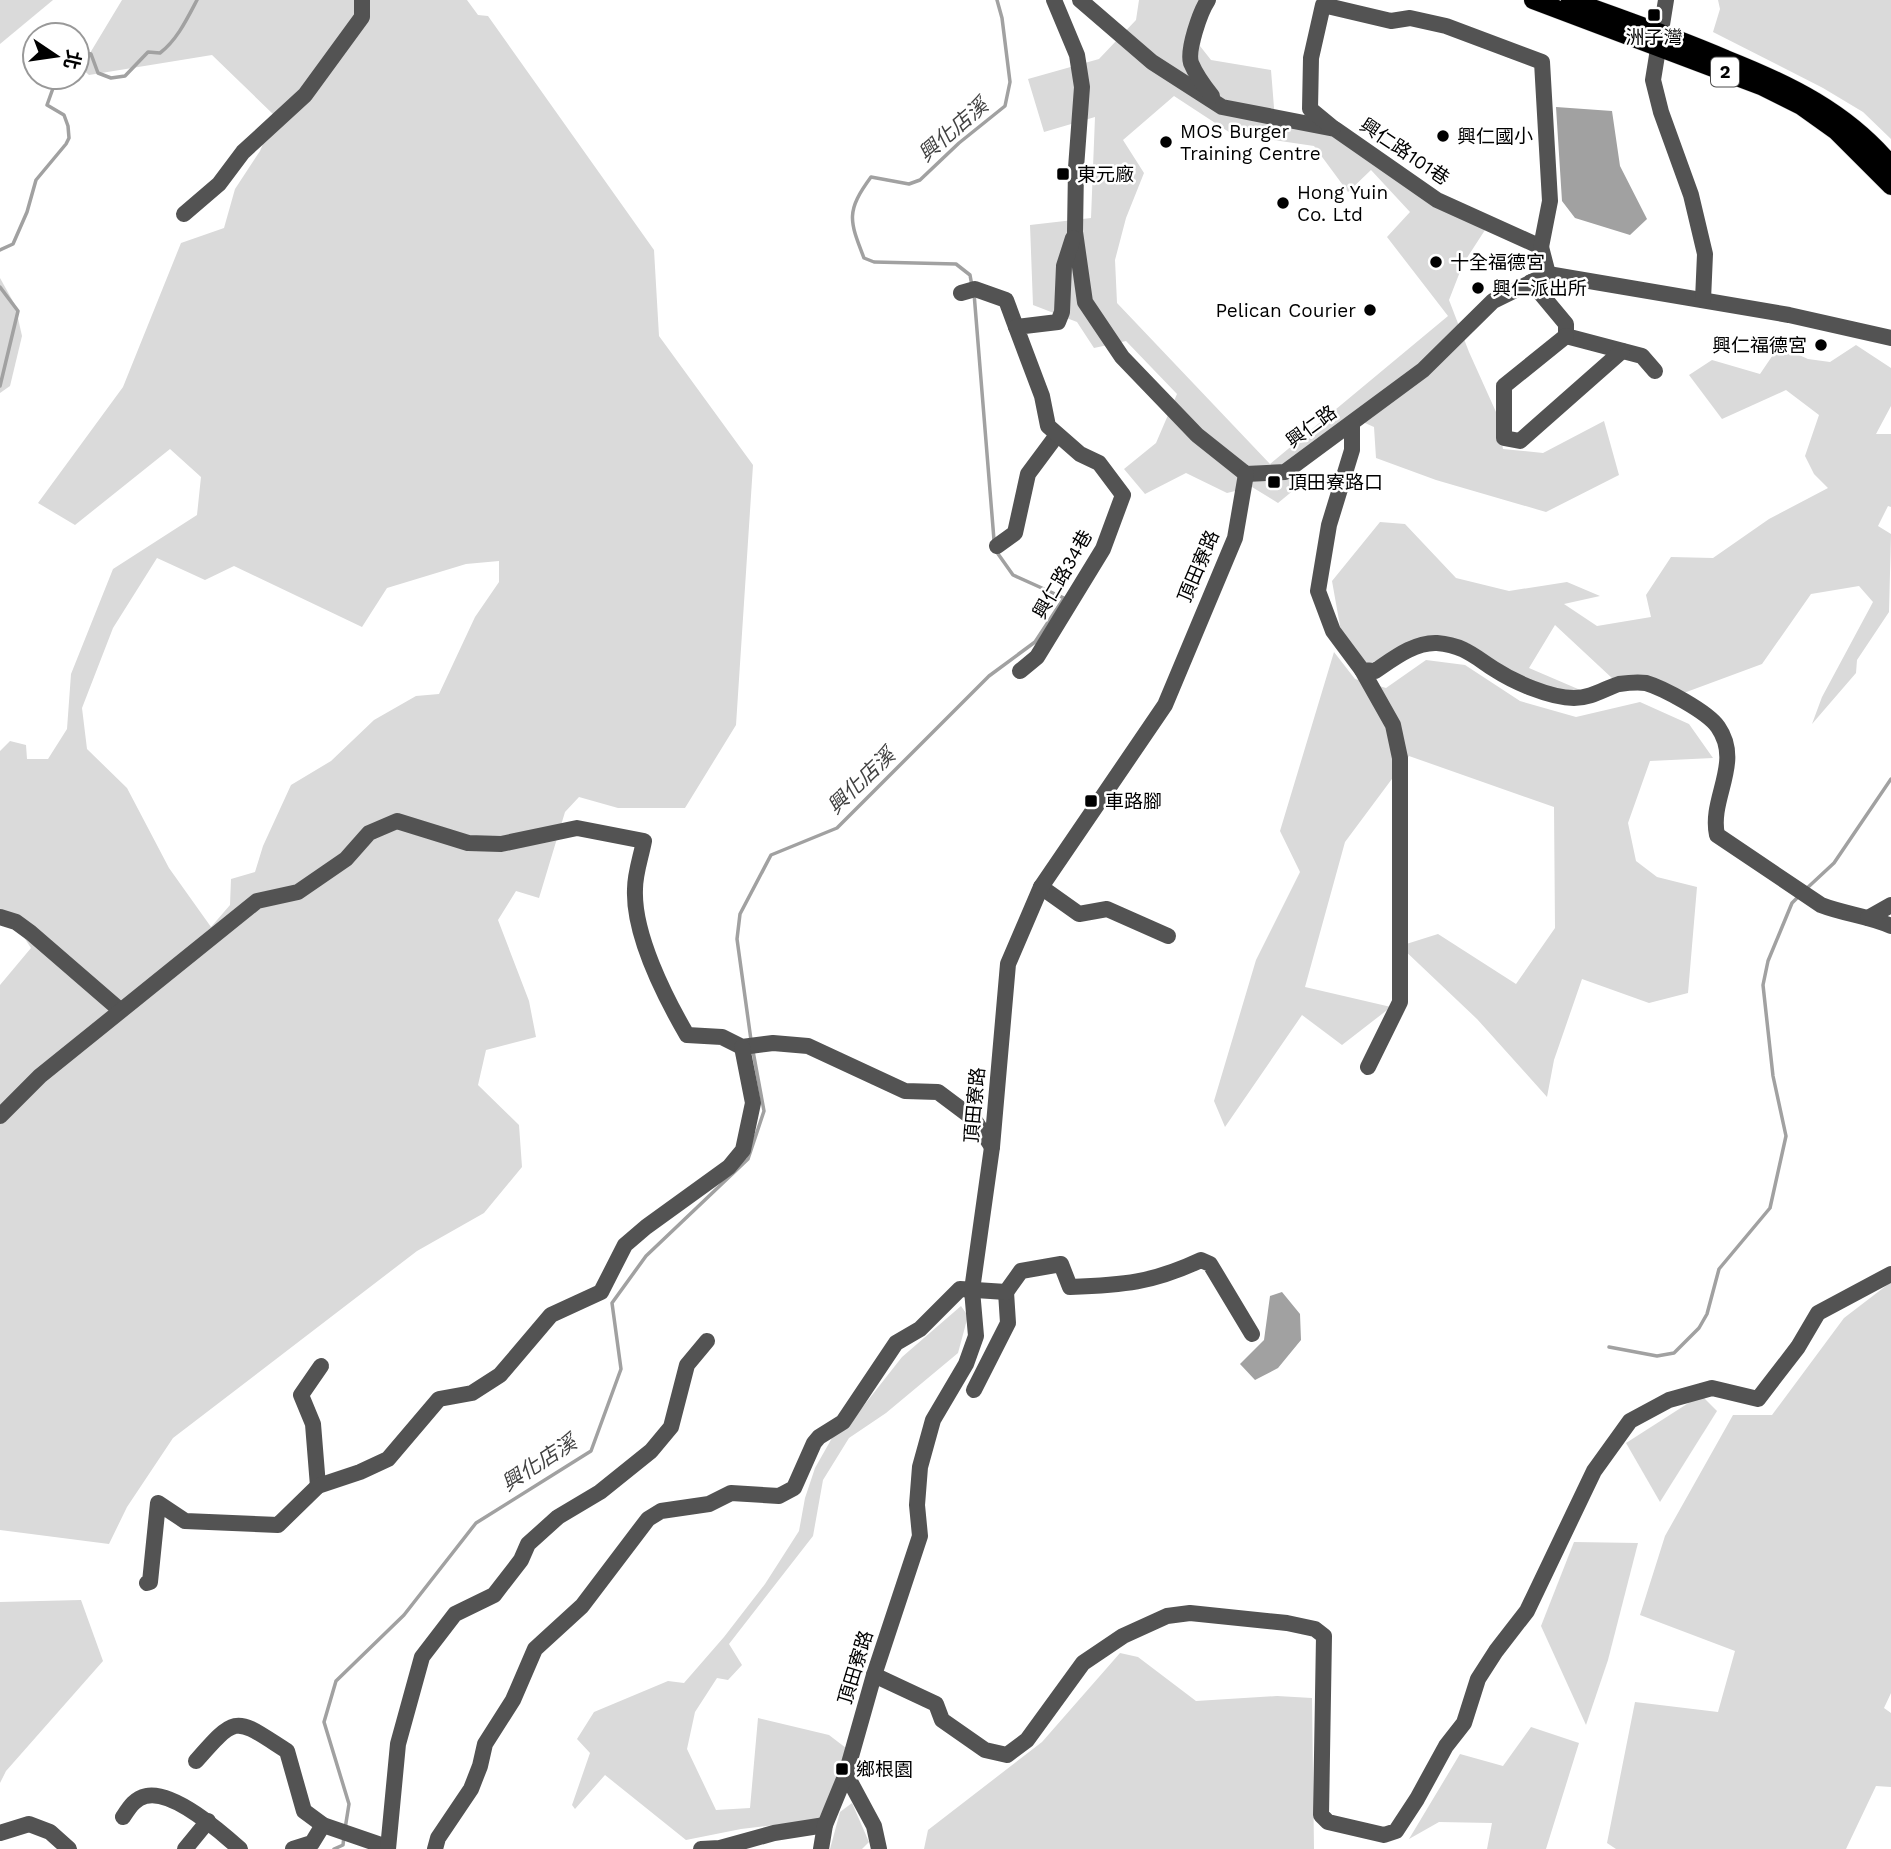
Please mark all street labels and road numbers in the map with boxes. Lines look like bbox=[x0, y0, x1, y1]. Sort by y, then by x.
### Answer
road number: 2 bbox=[1711, 58, 1739, 86]
street label: 興仁路101巷 bbox=[1356, 113, 1454, 190]
street label: 興仁路 bbox=[1281, 400, 1341, 452]
street label: 興仁路34巷 bbox=[1028, 526, 1097, 623]
street label: 頂田寮路 bbox=[1173, 527, 1224, 606]
street label: 頂田寮路 bbox=[960, 1066, 989, 1144]
street label: 頂田寮路 bbox=[833, 1627, 878, 1707]

